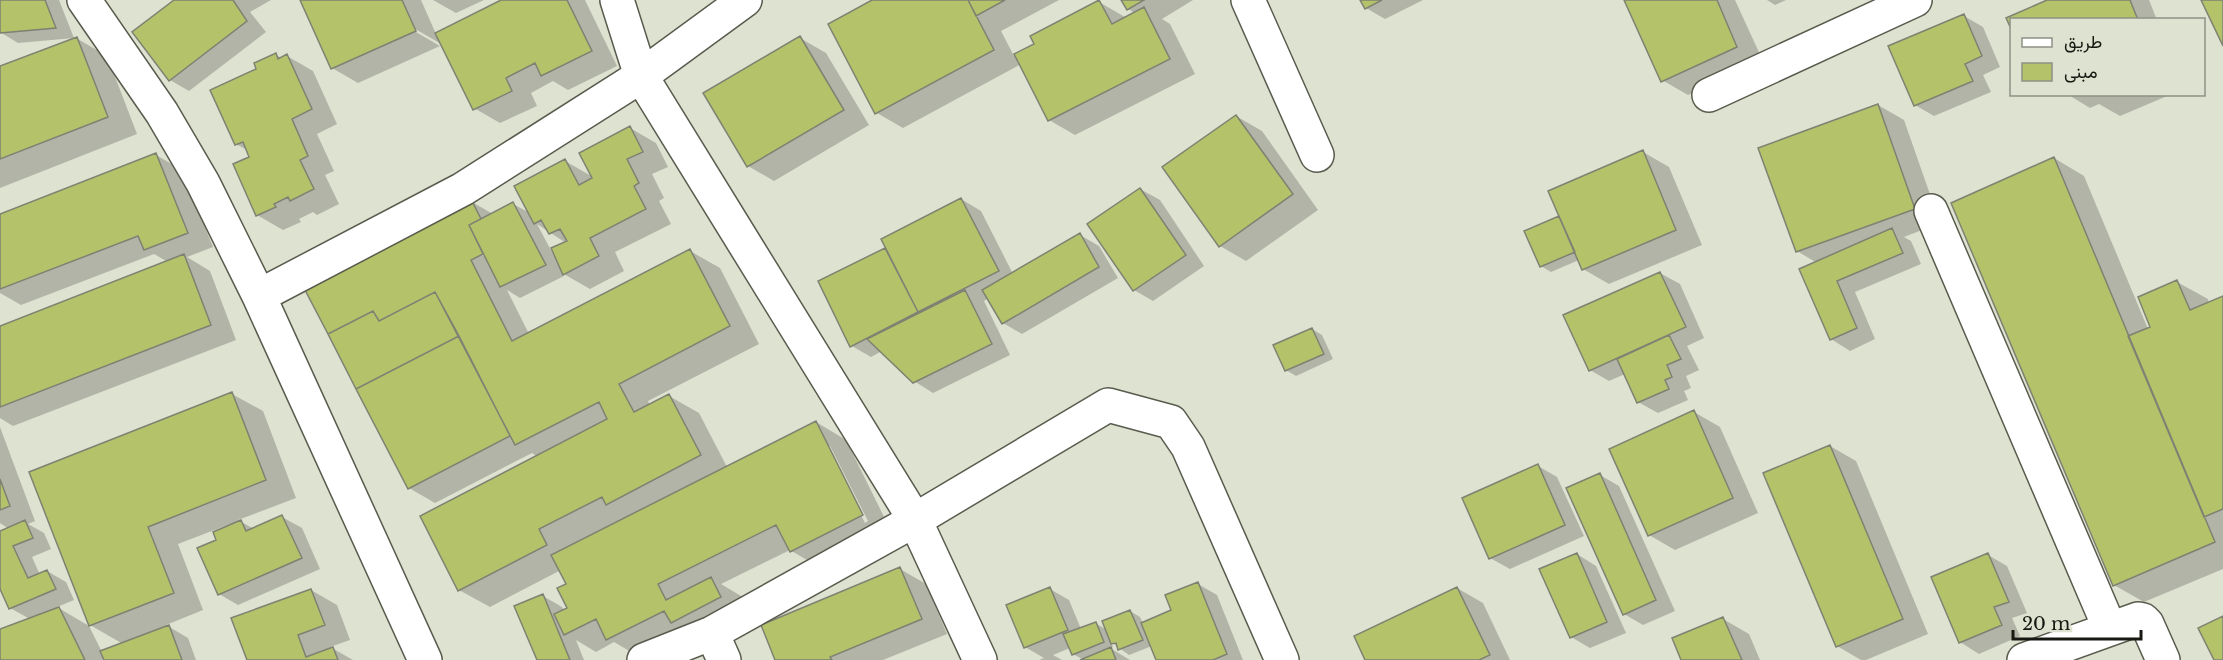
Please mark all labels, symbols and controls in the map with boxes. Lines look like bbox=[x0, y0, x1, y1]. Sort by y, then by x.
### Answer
legend bbox=[2010, 18, 2205, 96]
text: طريق bbox=[2064, 31, 2102, 53]
text: مبنى bbox=[2064, 61, 2098, 83]
scale bar bbox=[2013, 603, 2140, 641]
text: 20 m bbox=[2022, 613, 2070, 635]

